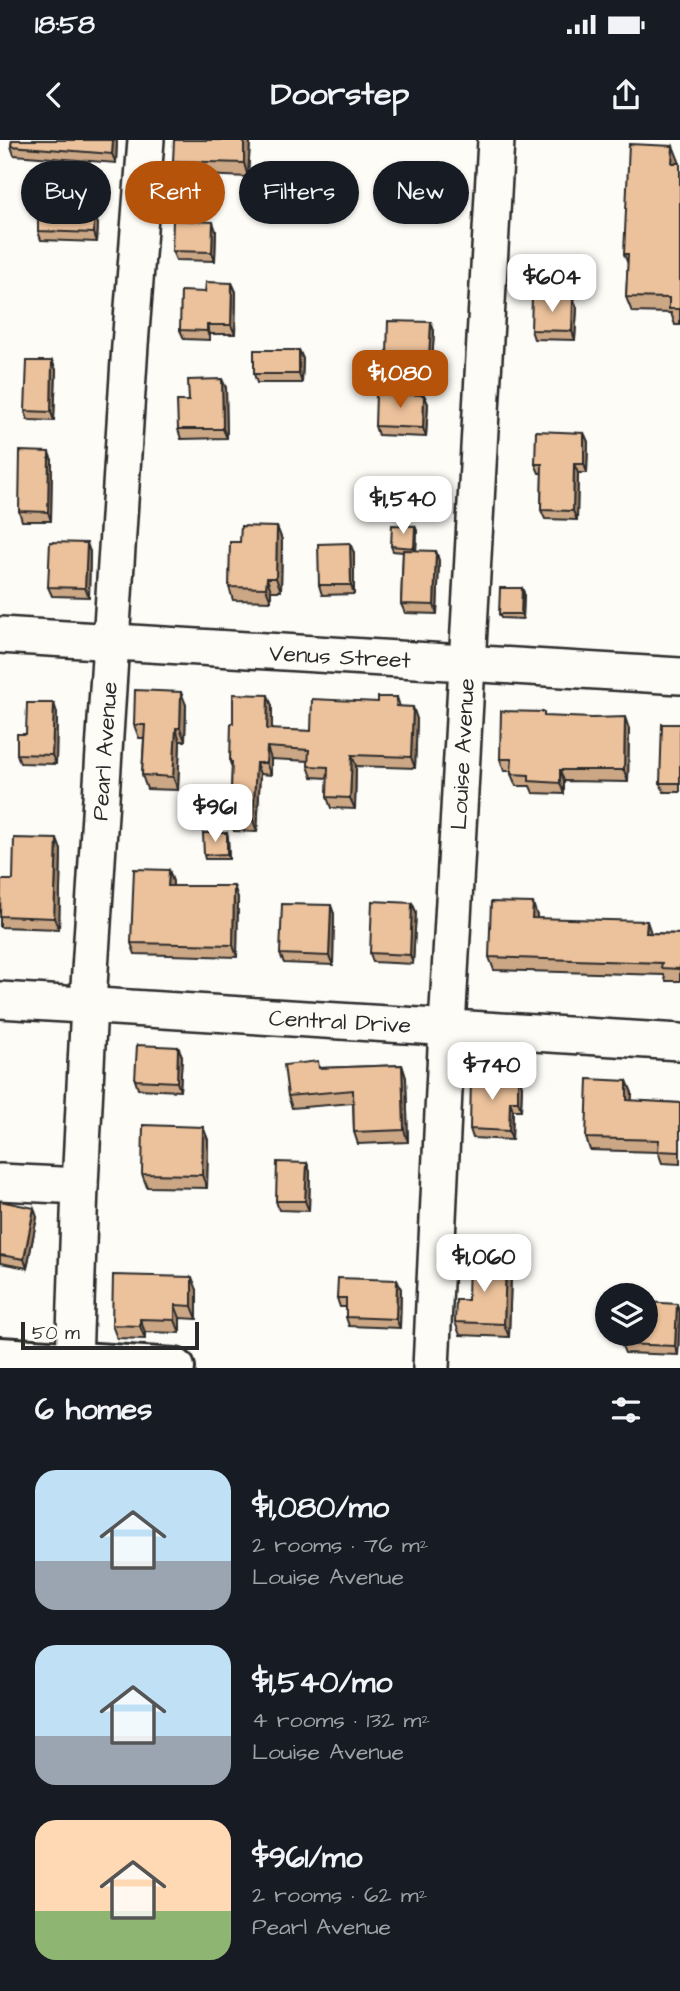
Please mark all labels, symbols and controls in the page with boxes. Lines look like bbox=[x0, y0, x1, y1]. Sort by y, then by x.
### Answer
text: 18:58 bbox=[35, 7, 95, 43]
text: Doorstep bbox=[271, 72, 409, 117]
icon: back bbox=[35, 76, 73, 114]
icon: share bbox=[607, 76, 645, 114]
chip: Buy bbox=[21, 161, 111, 224]
chip: Rent bbox=[125, 161, 225, 224]
chip: Filters bbox=[239, 161, 359, 224]
chip: New bbox=[373, 161, 469, 224]
pin: $604 bbox=[511, 254, 593, 314]
text: $604 bbox=[523, 261, 581, 293]
pin: $1,080 bbox=[343, 350, 457, 410]
text: $1,080 bbox=[368, 357, 432, 389]
pin: $1,540 bbox=[346, 476, 460, 536]
text: $1,540 bbox=[370, 483, 436, 515]
street label: Venus Street bbox=[268, 637, 412, 677]
street label: Louise Avenue bbox=[443, 677, 483, 831]
street label: Pearl Avenue bbox=[84, 681, 126, 822]
pin: $961 bbox=[174, 784, 256, 844]
text: $961 bbox=[193, 791, 237, 823]
street label: Central Drive bbox=[268, 1002, 412, 1042]
pin: $740 bbox=[451, 1042, 533, 1102]
text: $740 bbox=[463, 1049, 521, 1081]
pin: $1,060 bbox=[427, 1234, 541, 1294]
text: $1,060 bbox=[452, 1241, 516, 1273]
map controls bbox=[595, 1283, 658, 1346]
button: layers bbox=[595, 1283, 658, 1346]
scale bar bbox=[21, 1319, 200, 1351]
text: 50 m bbox=[32, 1320, 80, 1347]
text: 6 homes bbox=[35, 1389, 152, 1431]
icon: filters bbox=[607, 1391, 645, 1429]
text: $1,080/mo bbox=[252, 1487, 389, 1529]
icon: home bbox=[91, 1498, 175, 1582]
text: 2 rooms · 76 m² bbox=[252, 1529, 428, 1561]
text: Louise Avenue bbox=[252, 1561, 404, 1593]
text: $1,540/mo bbox=[252, 1662, 392, 1704]
icon: home bbox=[91, 1673, 175, 1757]
text: 4 rooms · 132 m² bbox=[252, 1704, 430, 1736]
text: Louise Avenue bbox=[252, 1736, 404, 1768]
text: $961/mo bbox=[252, 1837, 362, 1879]
icon: home bbox=[91, 1848, 175, 1932]
text: 2 rooms · 62 m² bbox=[252, 1879, 427, 1911]
text: Pearl Avenue bbox=[252, 1911, 391, 1943]

